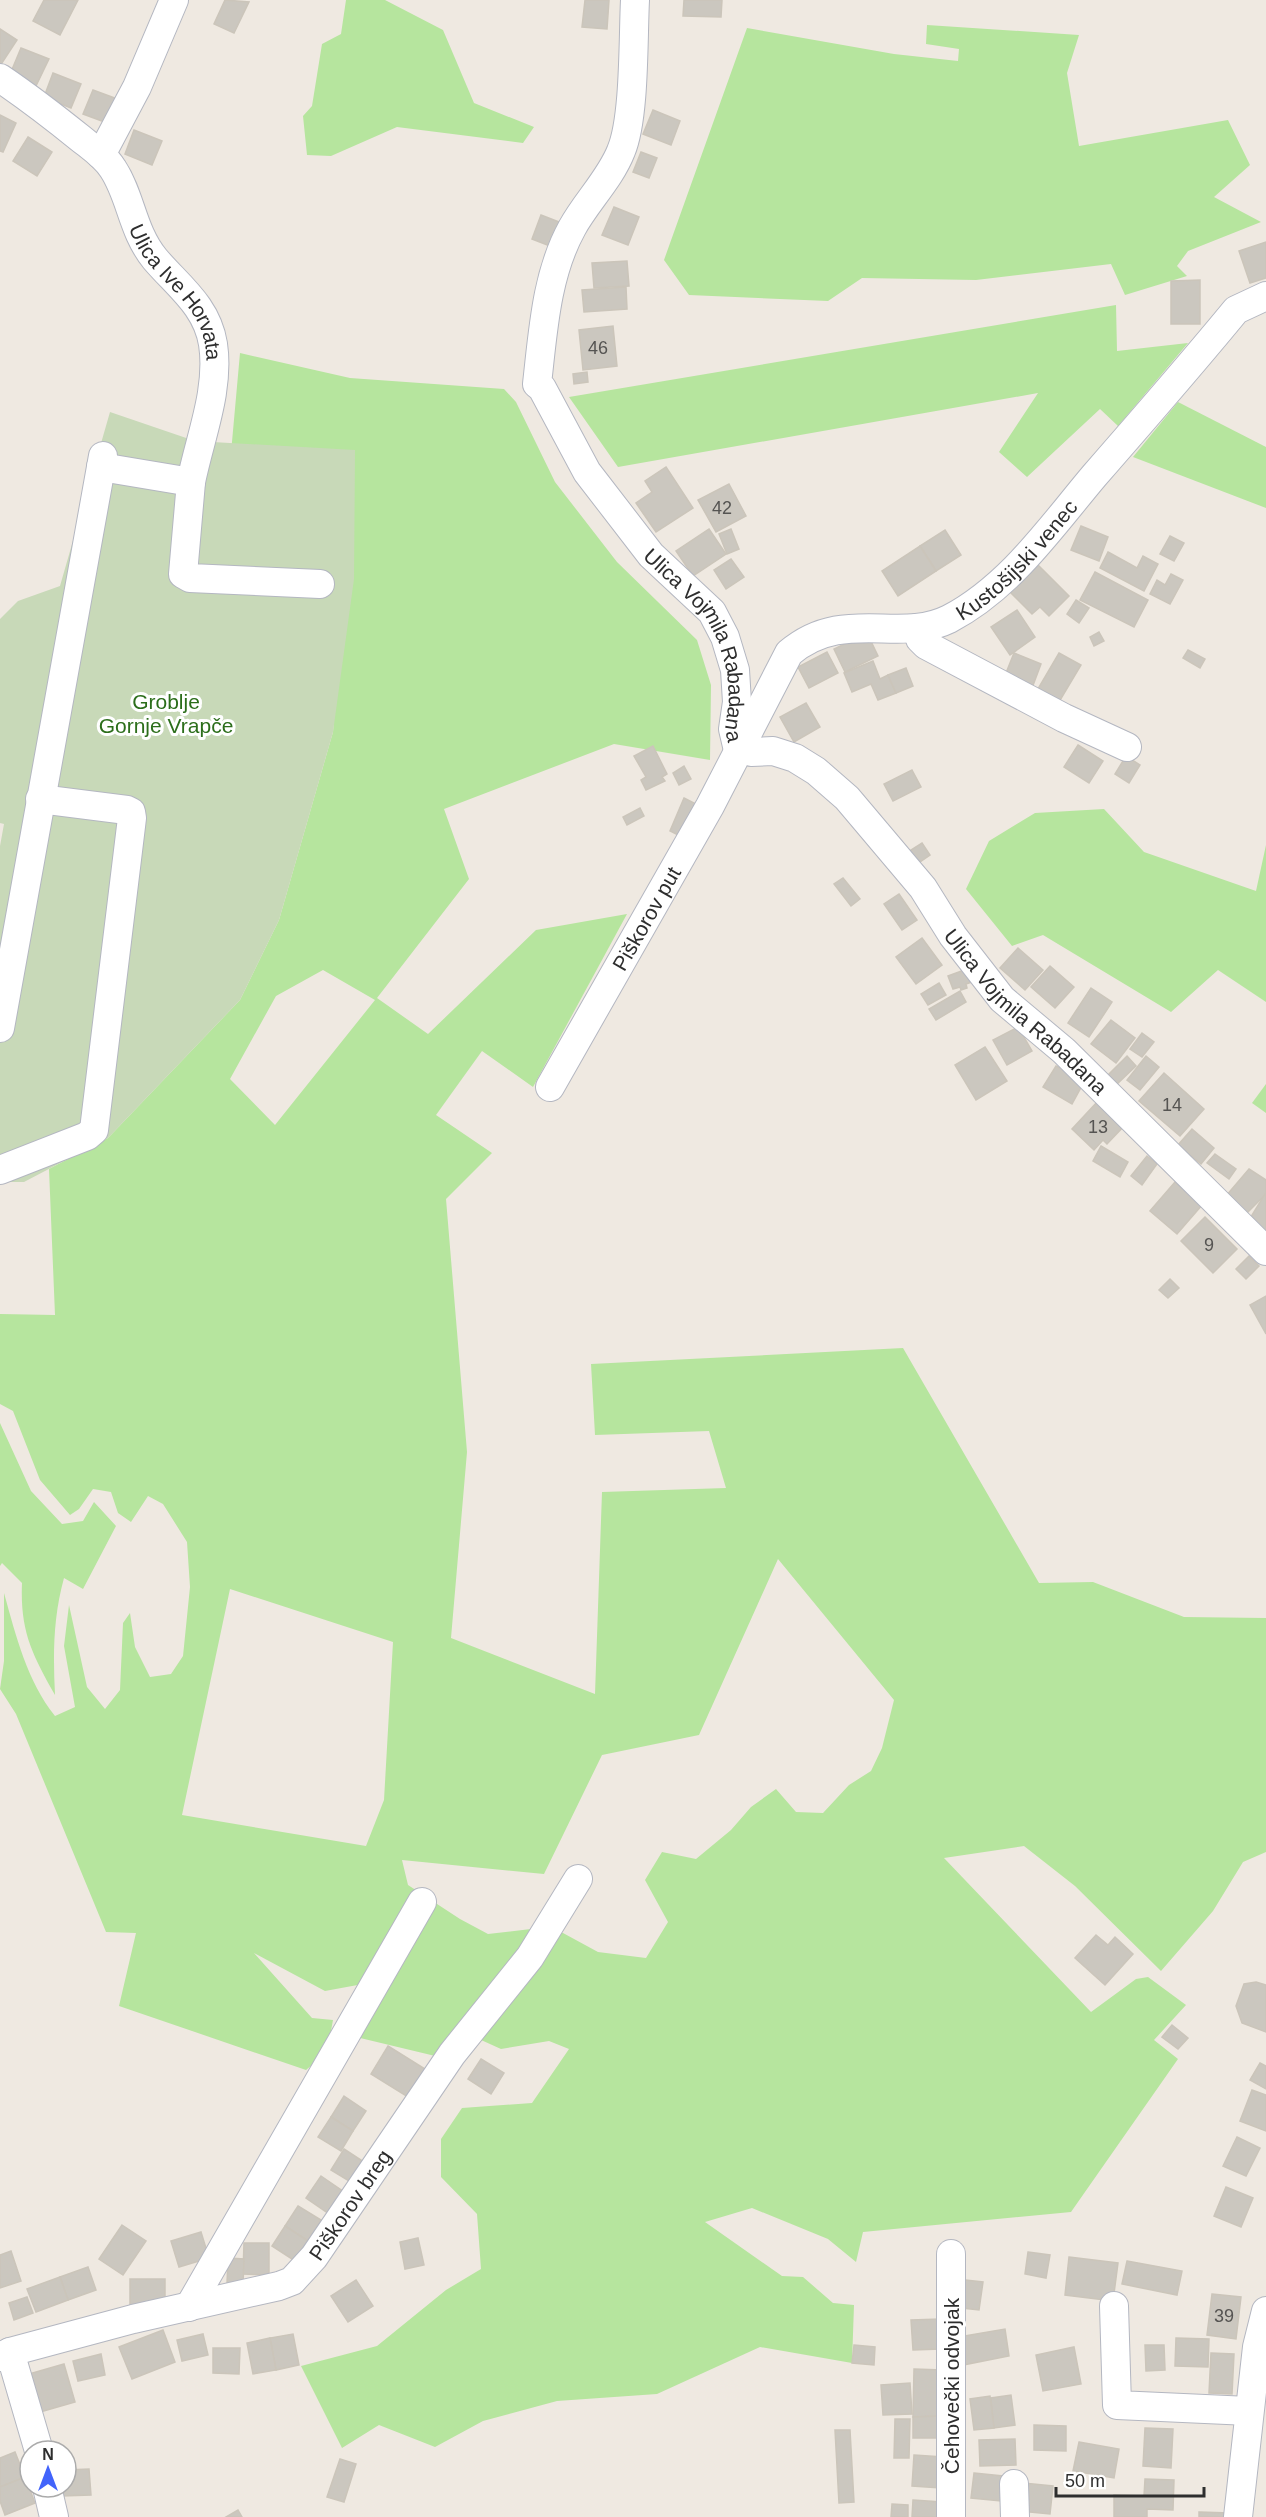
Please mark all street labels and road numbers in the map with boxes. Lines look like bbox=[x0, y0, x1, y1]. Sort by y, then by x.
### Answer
street label: Ulica Ive Horvata bbox=[125, 220, 226, 361]
street label: Kustošijski venec bbox=[951, 495, 1081, 624]
street label: Ulica Vojmila Rabadana bbox=[640, 543, 749, 744]
street label: Piškorov put bbox=[607, 862, 685, 974]
street label: Ulica Vojmila Rabadana bbox=[940, 924, 1112, 1099]
street label: Piškorov breg bbox=[304, 2145, 395, 2264]
street label: Čehovečki odvojak bbox=[940, 2297, 963, 2474]

